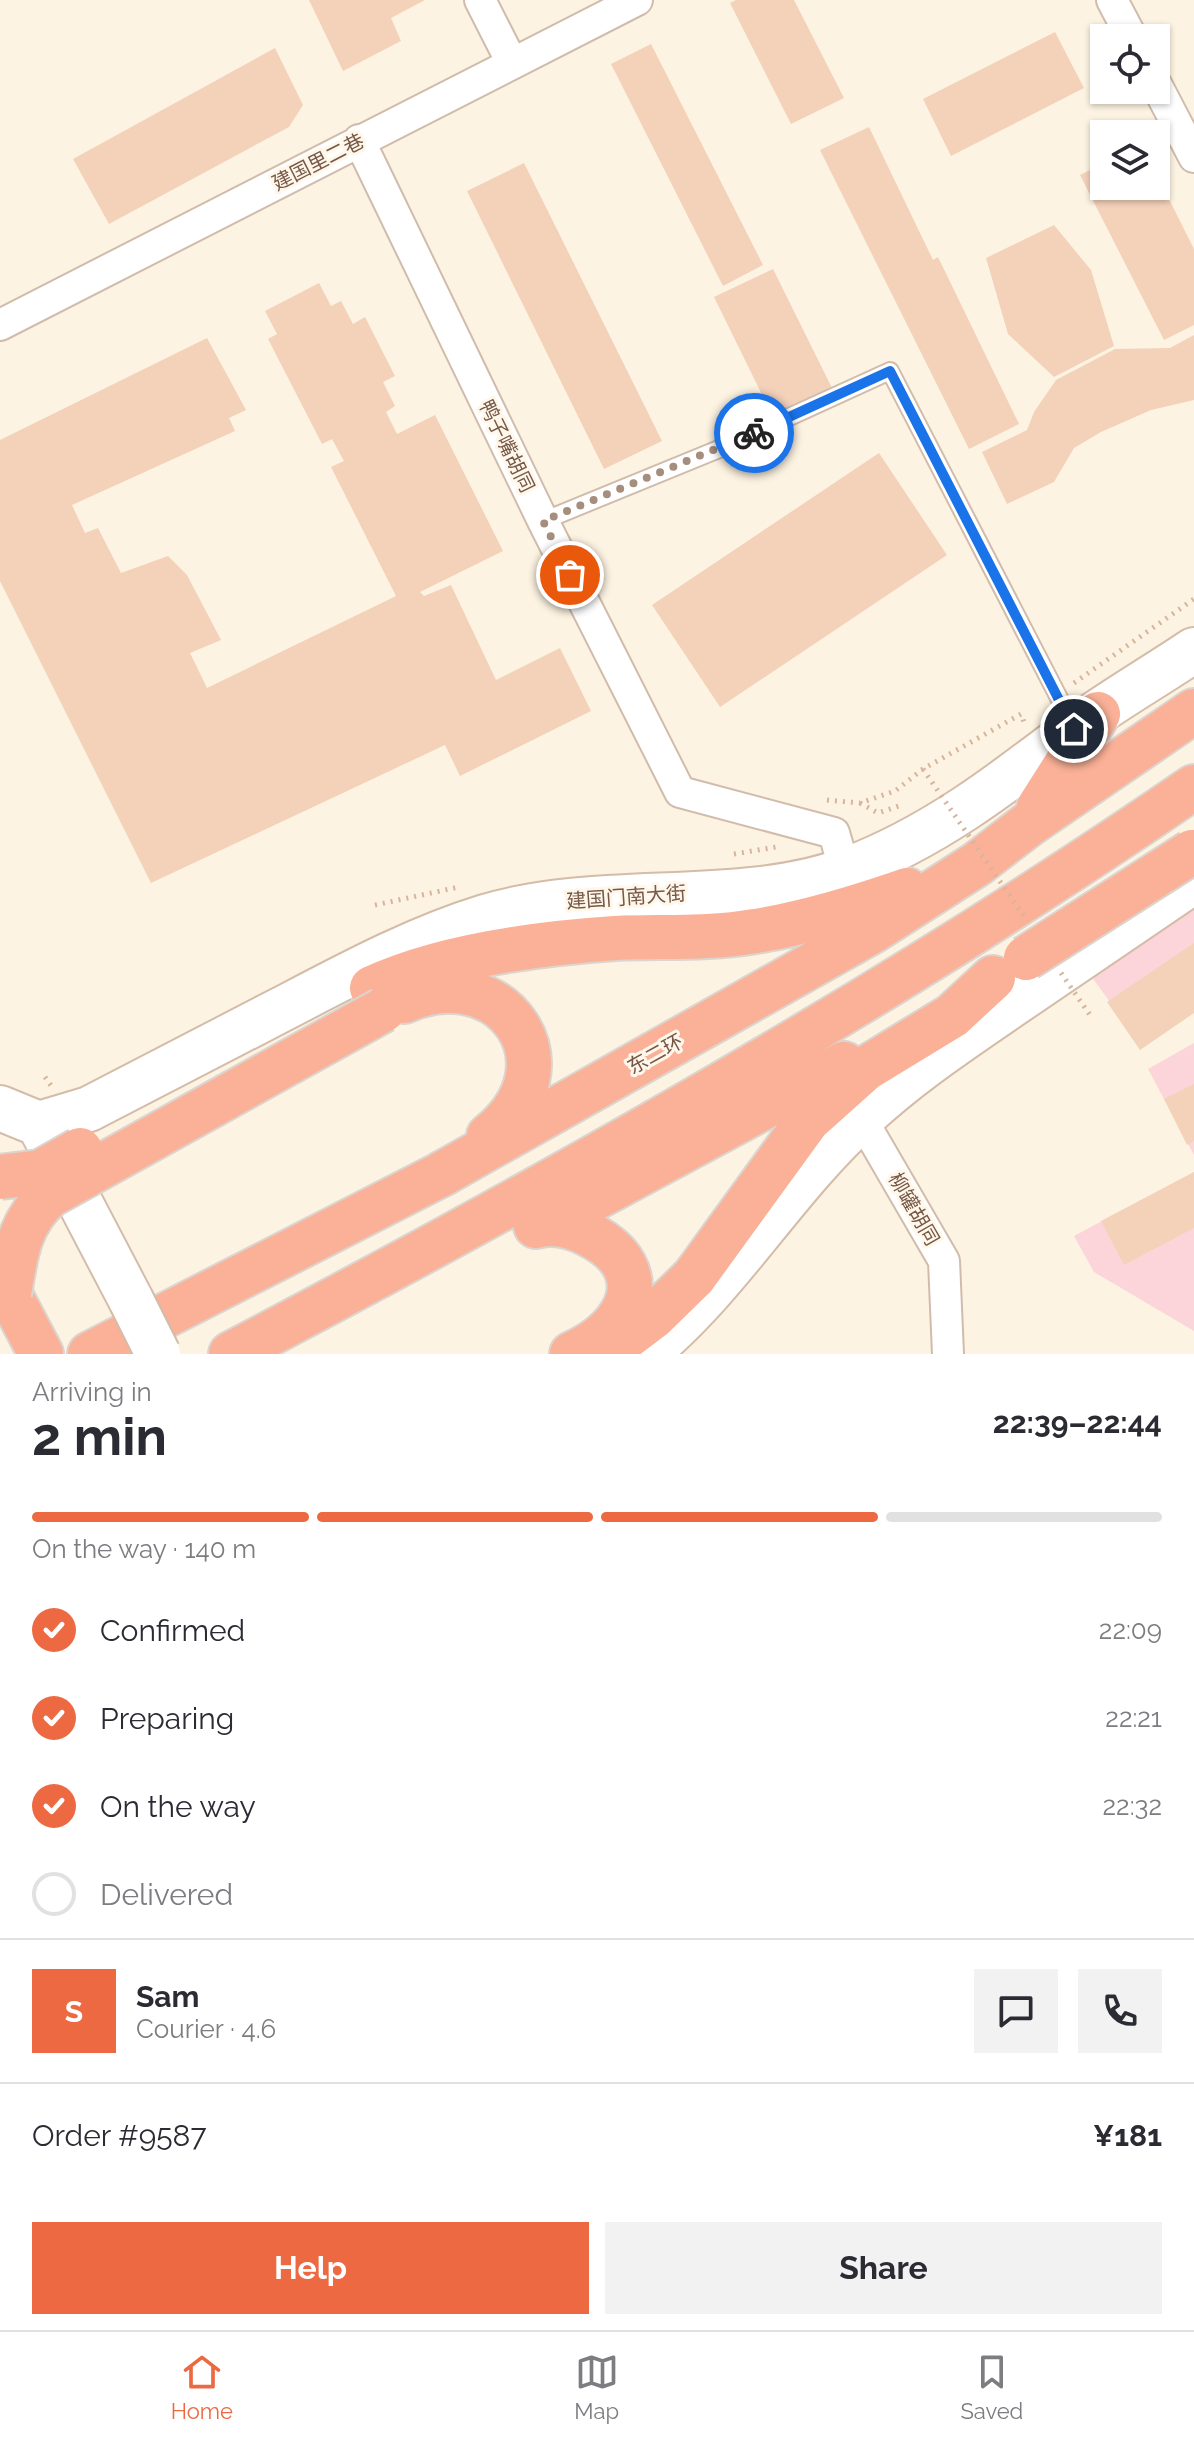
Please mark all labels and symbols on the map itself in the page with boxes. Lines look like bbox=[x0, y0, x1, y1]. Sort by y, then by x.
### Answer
street label: 建国里二巷 bbox=[268, 129, 368, 195]
courier bbox=[714, 393, 794, 473]
street label: 鸭子嘴胡同 bbox=[474, 396, 540, 496]
pin bbox=[536, 541, 604, 609]
pin bbox=[1040, 695, 1108, 763]
street label: 建国门南大街 bbox=[565, 881, 687, 913]
street label: 东二环 bbox=[623, 1029, 687, 1079]
street label: 柳罐胡同 bbox=[884, 1168, 944, 1250]

